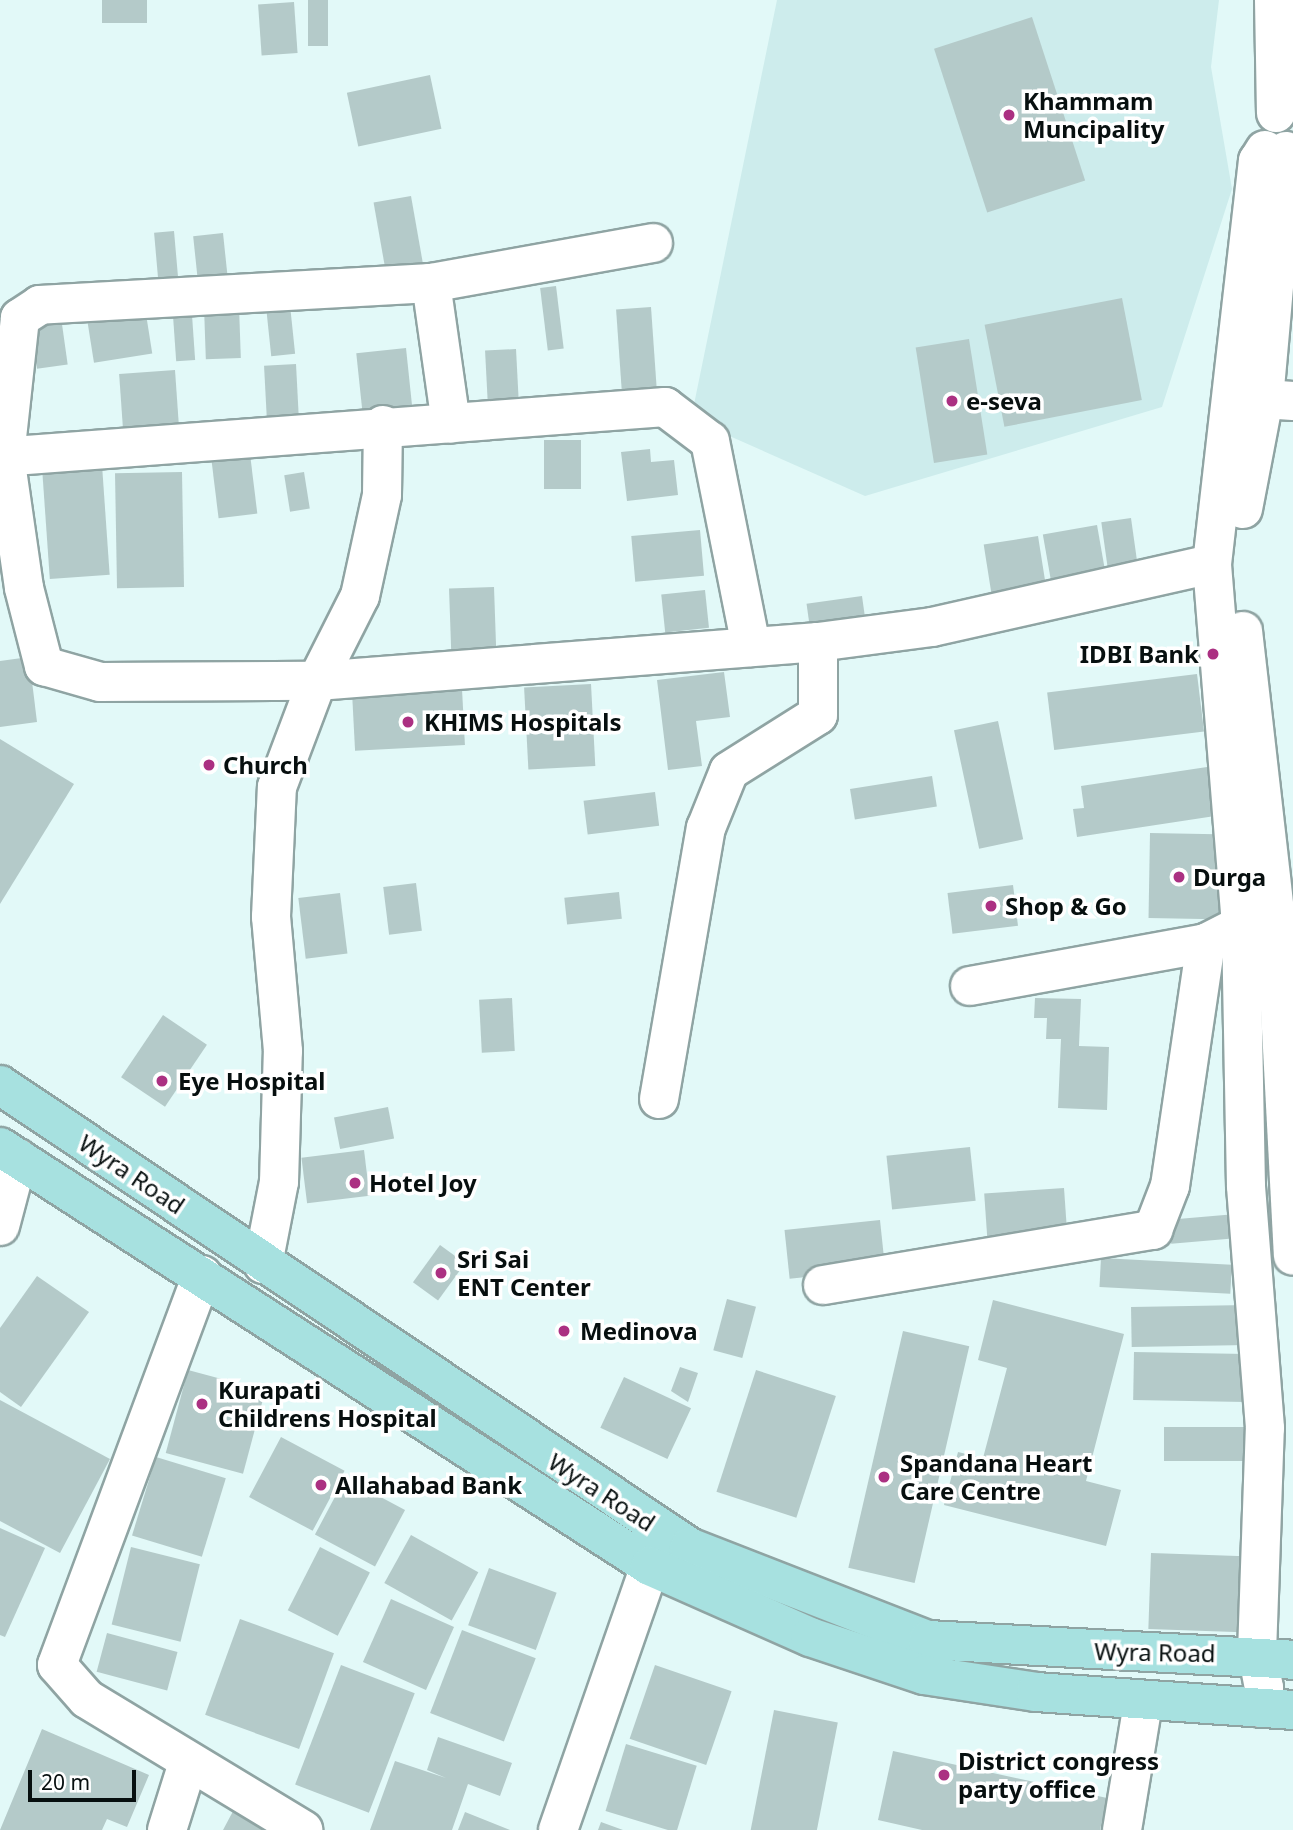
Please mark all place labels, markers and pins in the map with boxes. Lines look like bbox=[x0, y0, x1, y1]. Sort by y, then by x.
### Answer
place label: Khammam Muncipality bbox=[1023, 87, 1164, 143]
marker: Khammam Muncipality bbox=[1001, 107, 1017, 123]
place label: e-seva bbox=[966, 387, 1042, 415]
marker: e-seva bbox=[944, 393, 960, 409]
place label: IDBI Bank bbox=[1080, 640, 1199, 668]
marker: IDBI Bank bbox=[1205, 646, 1221, 662]
place label: KHIMS Hospitals bbox=[424, 708, 621, 736]
marker: KHIMS Hospitals bbox=[398, 712, 418, 732]
place label: Church bbox=[223, 751, 308, 779]
marker: Church bbox=[201, 757, 217, 773]
place label: Durga bbox=[1193, 863, 1266, 891]
marker: Durga bbox=[1171, 869, 1187, 885]
place label: Shop & Go bbox=[1005, 892, 1127, 920]
marker: Shop & Go bbox=[983, 898, 999, 914]
place label: Eye Hospital bbox=[178, 1067, 325, 1095]
marker: Eye Hospital bbox=[152, 1071, 172, 1091]
place label: Hotel Joy bbox=[369, 1169, 477, 1197]
marker: Hotel Joy bbox=[347, 1175, 363, 1191]
place label: Sri Sai ENT Center bbox=[457, 1245, 591, 1301]
marker: Sri Sai ENT Center bbox=[431, 1263, 451, 1283]
place label: Medinova bbox=[580, 1317, 698, 1345]
marker: Medinova bbox=[554, 1321, 574, 1341]
place label: Kurapati Childrens Hospital bbox=[218, 1376, 437, 1432]
marker: Kurapati Childrens Hospital bbox=[192, 1394, 212, 1414]
place label: Spandana Heart Care Centre bbox=[900, 1449, 1092, 1505]
marker: Spandana Heart Care Centre bbox=[874, 1467, 894, 1487]
place label: Allahabad Bank bbox=[335, 1471, 522, 1499]
marker: Allahabad Bank bbox=[313, 1477, 329, 1493]
place label: District congress party office bbox=[958, 1747, 1159, 1803]
marker: District congress party office bbox=[936, 1767, 952, 1783]

